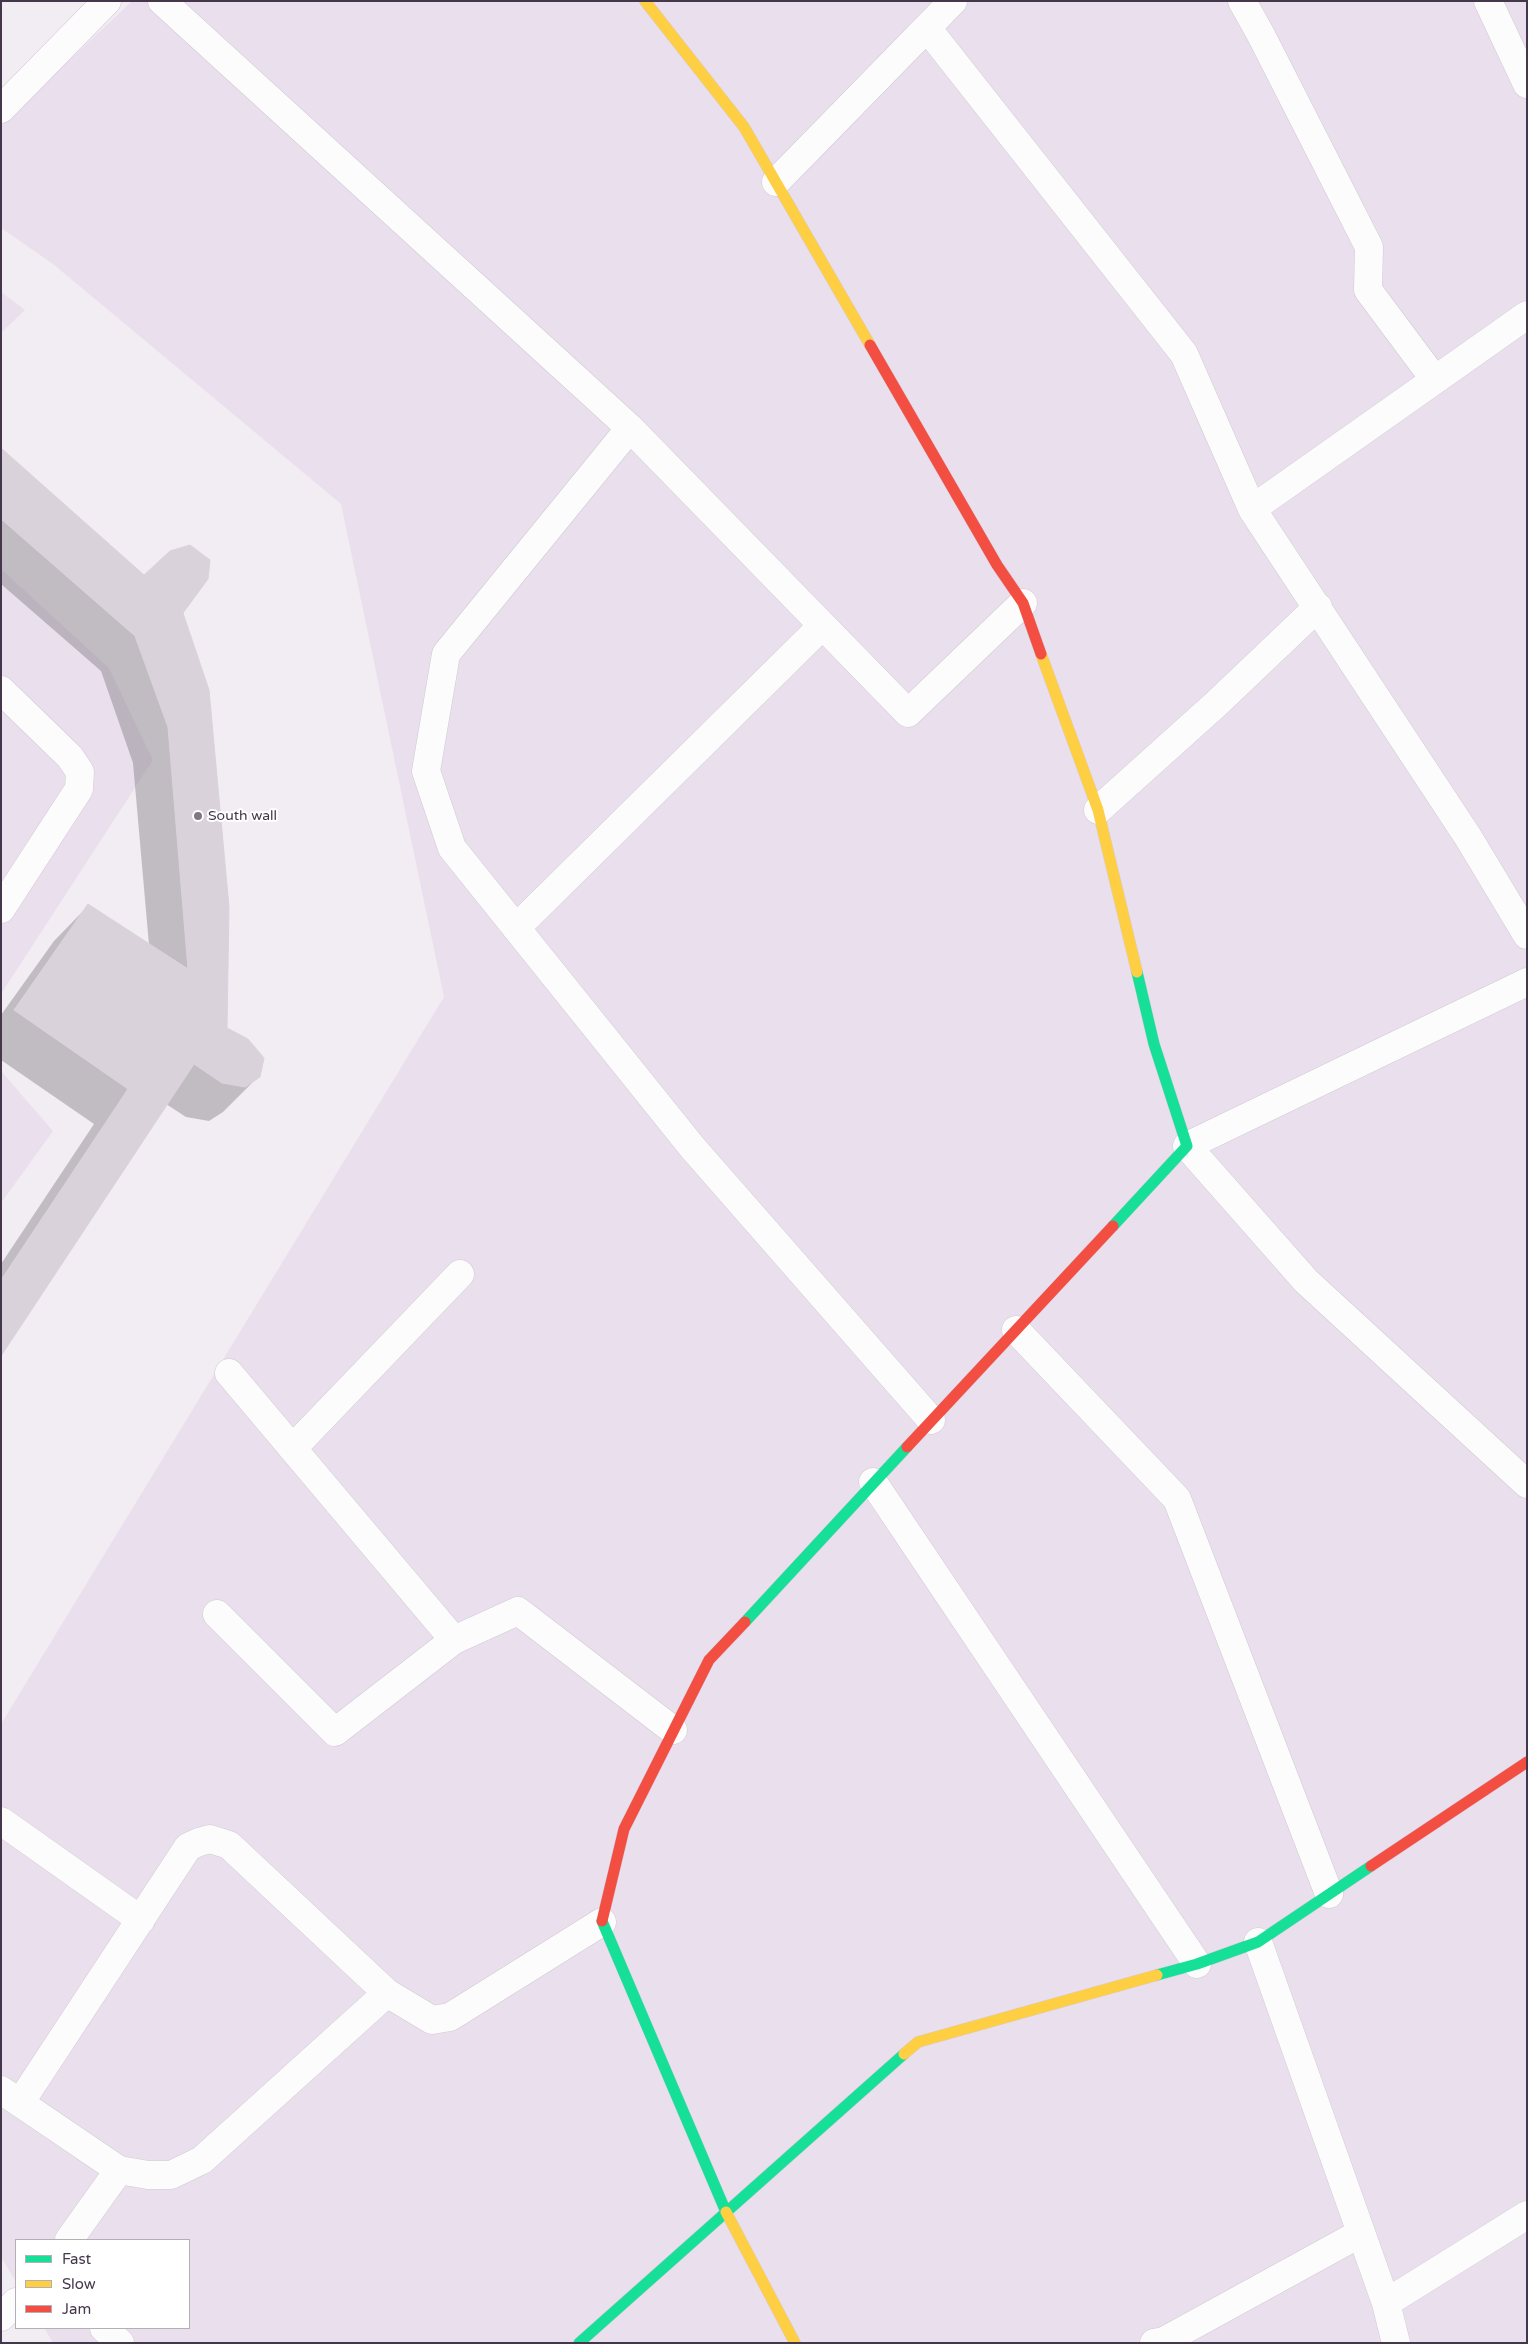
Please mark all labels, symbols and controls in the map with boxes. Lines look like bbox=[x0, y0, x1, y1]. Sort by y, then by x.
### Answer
place label: South wall bbox=[208, 808, 277, 824]
marker: South wall bbox=[192, 810, 204, 822]
legend bbox=[15, 2239, 190, 2329]
text: Fast bbox=[62, 2250, 91, 2268]
text: Slow bbox=[62, 2275, 96, 2293]
text: Jam bbox=[62, 2300, 91, 2318]

